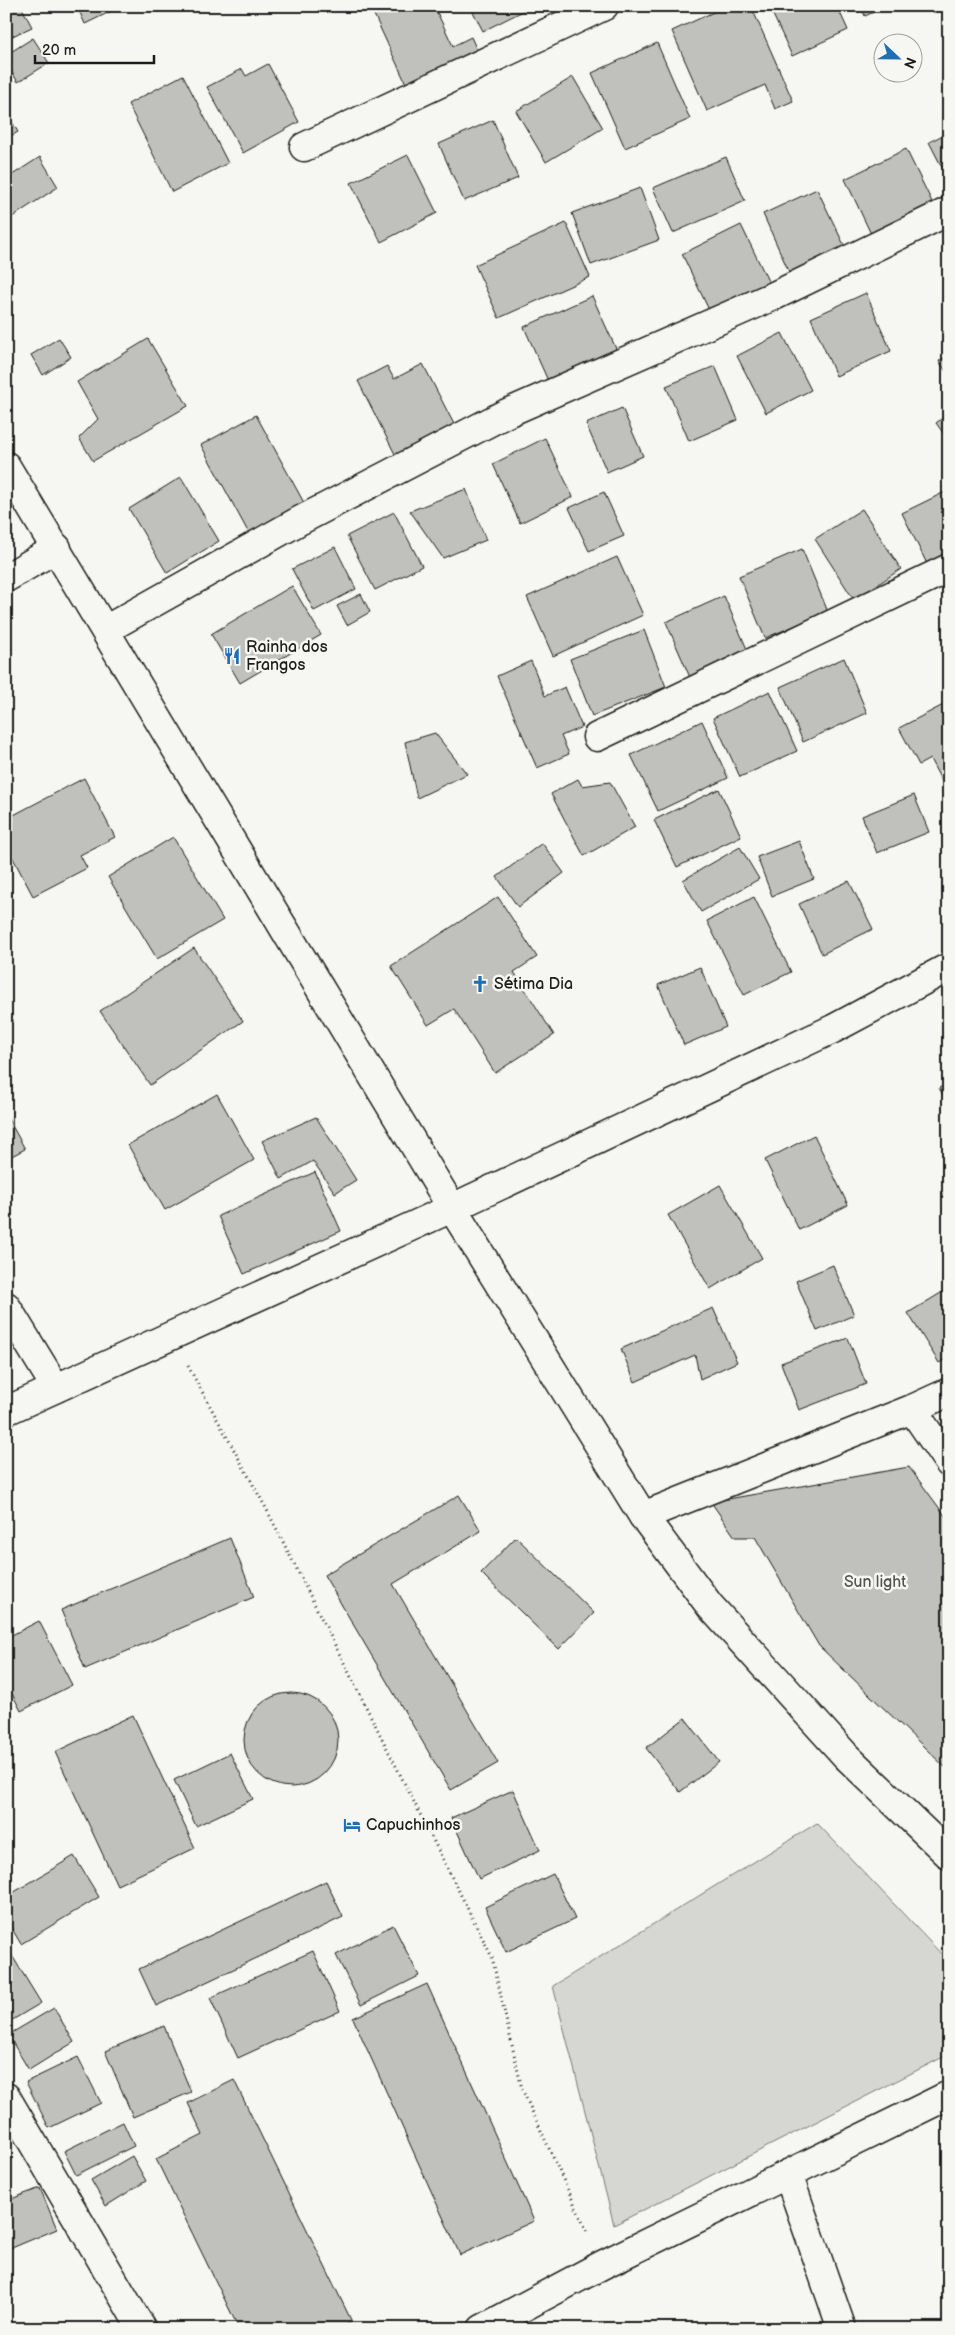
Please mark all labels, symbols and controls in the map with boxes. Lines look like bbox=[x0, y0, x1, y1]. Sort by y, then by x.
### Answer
scale bar bbox=[35, 32, 154, 64]
north arrow bbox=[872, 32, 922, 82]
text: 20 m bbox=[42, 41, 76, 60]
text: N bbox=[900, 55, 919, 71]
place label: Rainha dos Frangos bbox=[246, 638, 328, 675]
restaurant icon: Rainha dos Frangos bbox=[222, 646, 242, 666]
church icon: Sétima Dia bbox=[470, 974, 490, 994]
place label: Sétima Dia bbox=[494, 975, 573, 994]
park label: Sun light bbox=[844, 1573, 906, 1592]
hotel icon: Capuchinhos bbox=[342, 1815, 362, 1835]
place label: Capuchinhos bbox=[366, 1816, 461, 1835]

